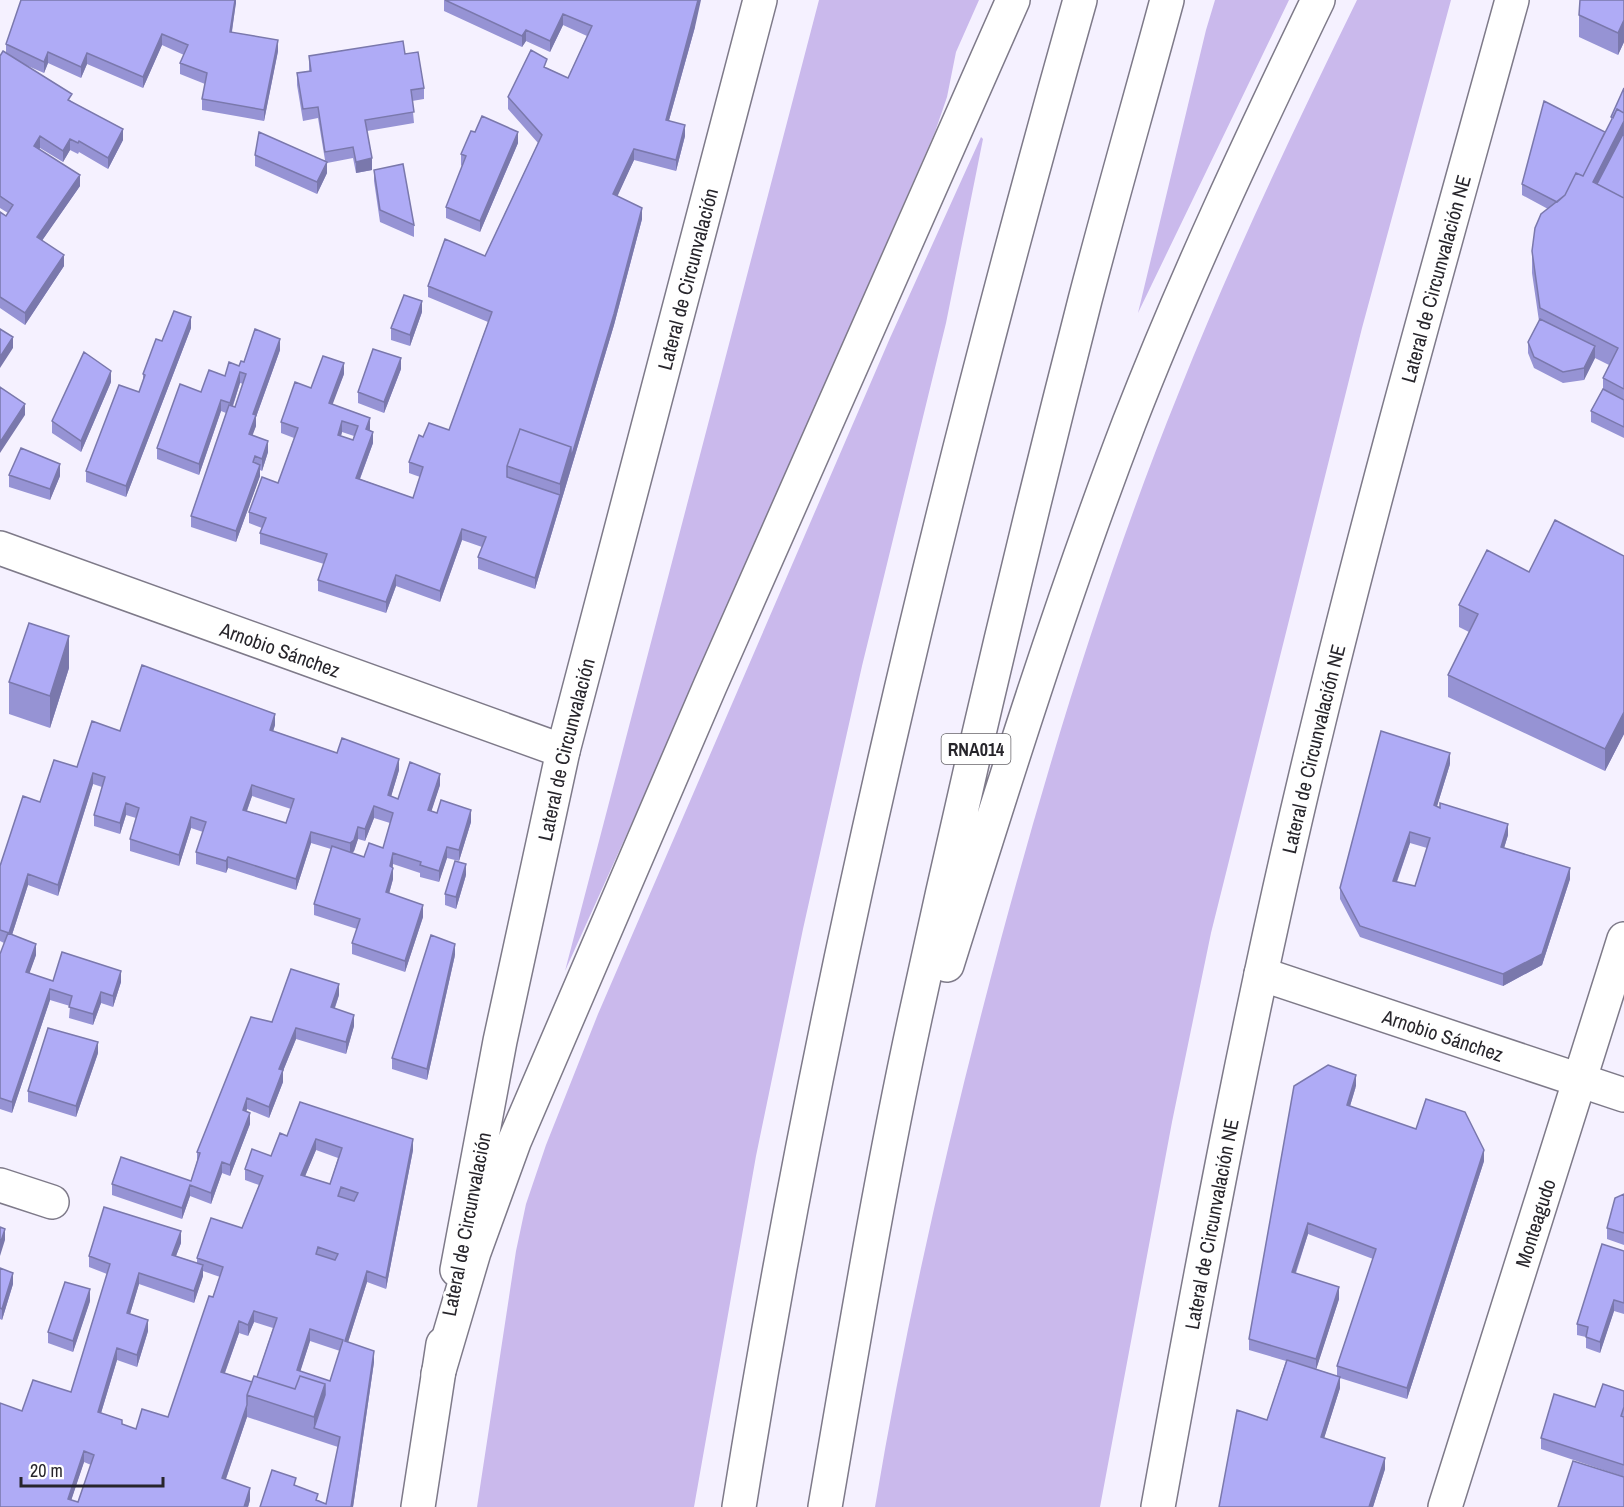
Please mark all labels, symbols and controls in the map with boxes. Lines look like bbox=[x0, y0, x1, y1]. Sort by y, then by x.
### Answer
street label: Lateral de Circunvalación NE bbox=[1394, 172, 1476, 385]
street label: Lateral de Circunvalación bbox=[650, 185, 724, 373]
street label: Arnobio Sánchez bbox=[216, 615, 344, 683]
street label: Lateral de Circunvalación NE bbox=[1275, 641, 1351, 856]
street label: Lateral de Circunvalación bbox=[530, 655, 600, 843]
road number: RNA014 bbox=[942, 734, 1010, 764]
street label: Arnobio Sánchez bbox=[1378, 1002, 1507, 1067]
street label: Lateral de Circunvalación NE bbox=[1177, 1116, 1244, 1332]
street label: Lateral de Circunvalación bbox=[435, 1130, 497, 1318]
street label: Monteagudo bbox=[1508, 1175, 1561, 1270]
scale bar bbox=[21, 1450, 164, 1488]
text: 20 m bbox=[30, 1458, 63, 1483]

